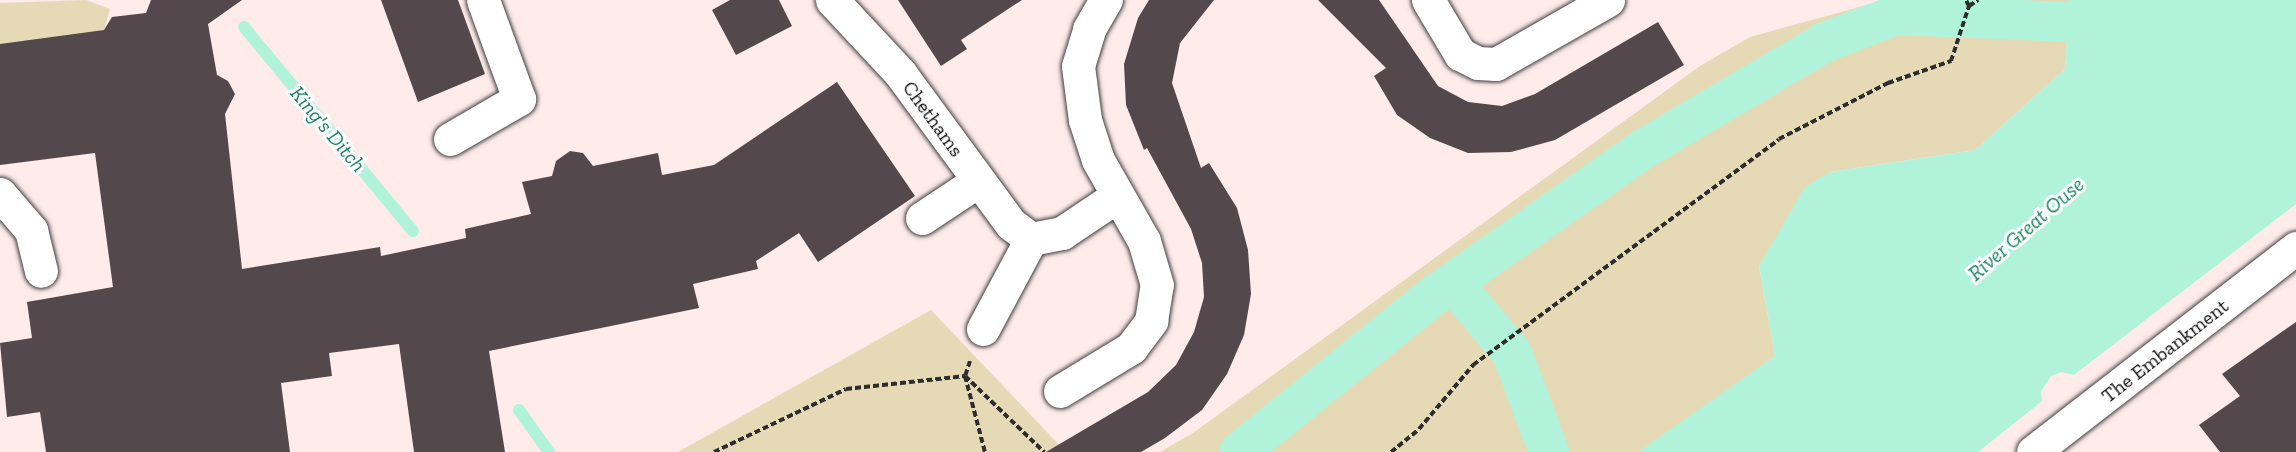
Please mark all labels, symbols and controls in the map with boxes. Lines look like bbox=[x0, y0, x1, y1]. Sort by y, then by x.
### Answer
street label: Chethams bbox=[897, 76, 969, 162]
water label: King's Ditch bbox=[285, 81, 371, 177]
water label: River Great Ouse bbox=[1963, 172, 2089, 286]
street label: The Embankment bbox=[2097, 294, 2233, 408]

